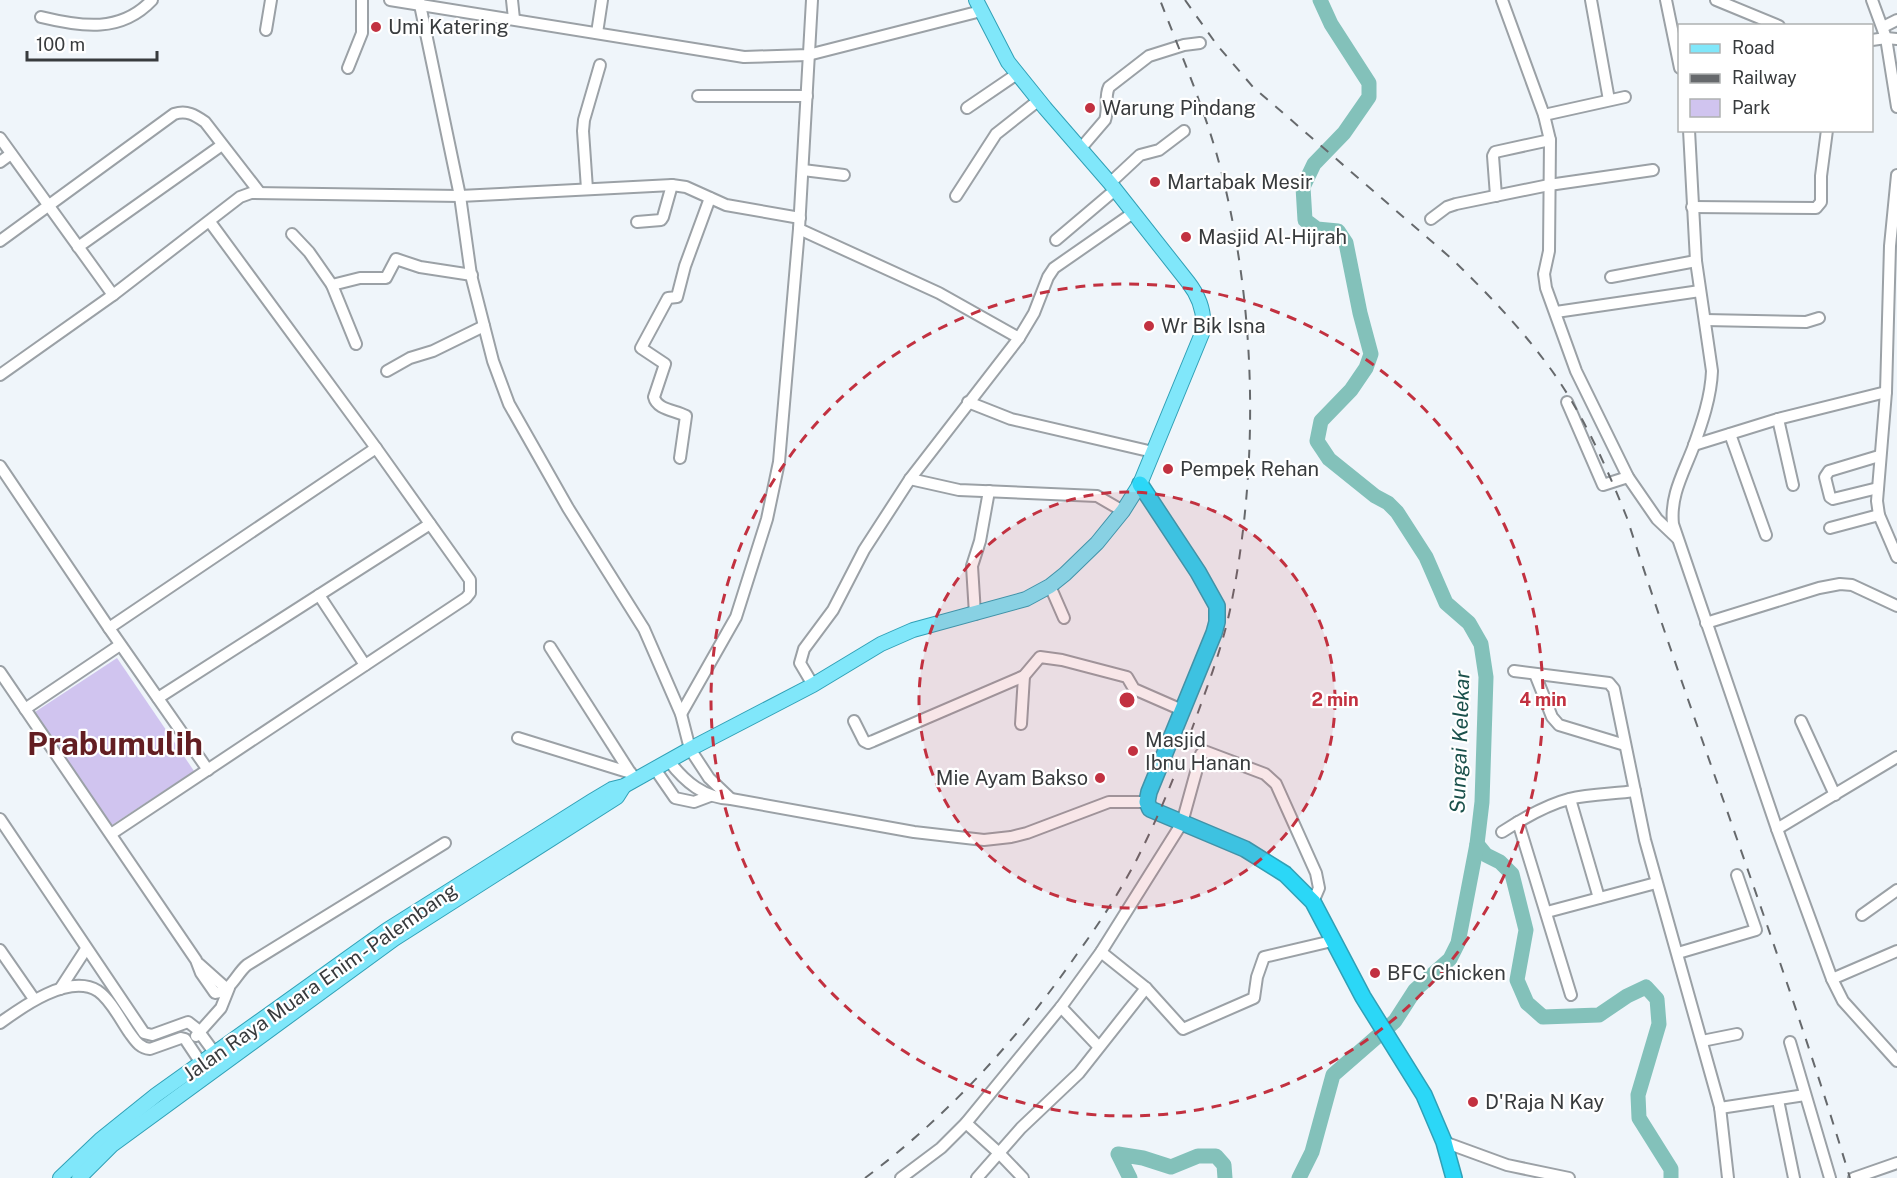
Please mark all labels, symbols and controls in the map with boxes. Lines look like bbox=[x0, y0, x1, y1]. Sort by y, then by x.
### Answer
place label: Umi Katering bbox=[388, 15, 509, 39]
marker: Umi Katering bbox=[369, 20, 383, 34]
scale bar bbox=[27, 24, 158, 62]
legend bbox=[1678, 24, 1873, 132]
text: 100 m bbox=[36, 34, 85, 55]
text: Road bbox=[1732, 37, 1775, 58]
text: Railway bbox=[1732, 67, 1797, 88]
place label: Warung Pindang bbox=[1102, 96, 1256, 120]
text: Park bbox=[1732, 97, 1770, 118]
marker: Warung Pindang bbox=[1083, 101, 1097, 115]
place label: Martabak Mesir bbox=[1167, 170, 1313, 194]
marker: Martabak Mesir bbox=[1148, 175, 1162, 189]
place label: Masjid Al-Hijrah bbox=[1198, 225, 1347, 249]
marker: Masjid Al-Hijrah bbox=[1179, 230, 1193, 244]
place label: Wr Bik Isna bbox=[1161, 314, 1266, 338]
marker: Wr Bik Isna bbox=[1142, 319, 1156, 333]
place label: Pempek Rehan bbox=[1180, 457, 1319, 481]
marker: Pempek Rehan bbox=[1161, 462, 1175, 476]
water label: Sungai Kelekar bbox=[1445, 669, 1475, 814]
text: 2 min bbox=[1311, 689, 1359, 710]
text: 4 min bbox=[1519, 689, 1567, 710]
centre of rings bbox=[1117, 690, 1137, 710]
district label: Prabumulih bbox=[27, 725, 203, 762]
place label: Masjid Ibnu Hanan bbox=[1145, 728, 1251, 775]
marker: Masjid Ibnu Hanan bbox=[1126, 744, 1140, 758]
place label: Mie Ayam Bakso bbox=[936, 766, 1088, 790]
marker: Mie Ayam Bakso bbox=[1093, 771, 1107, 785]
street label: Jalan Raya Muara Enim - Palembang bbox=[178, 878, 462, 1086]
place label: BFC Chicken bbox=[1387, 961, 1506, 985]
marker: BFC Chicken bbox=[1368, 966, 1382, 980]
place label: D'Raja N Kay bbox=[1485, 1090, 1605, 1114]
marker: D'Raja N Kay bbox=[1466, 1095, 1480, 1109]

